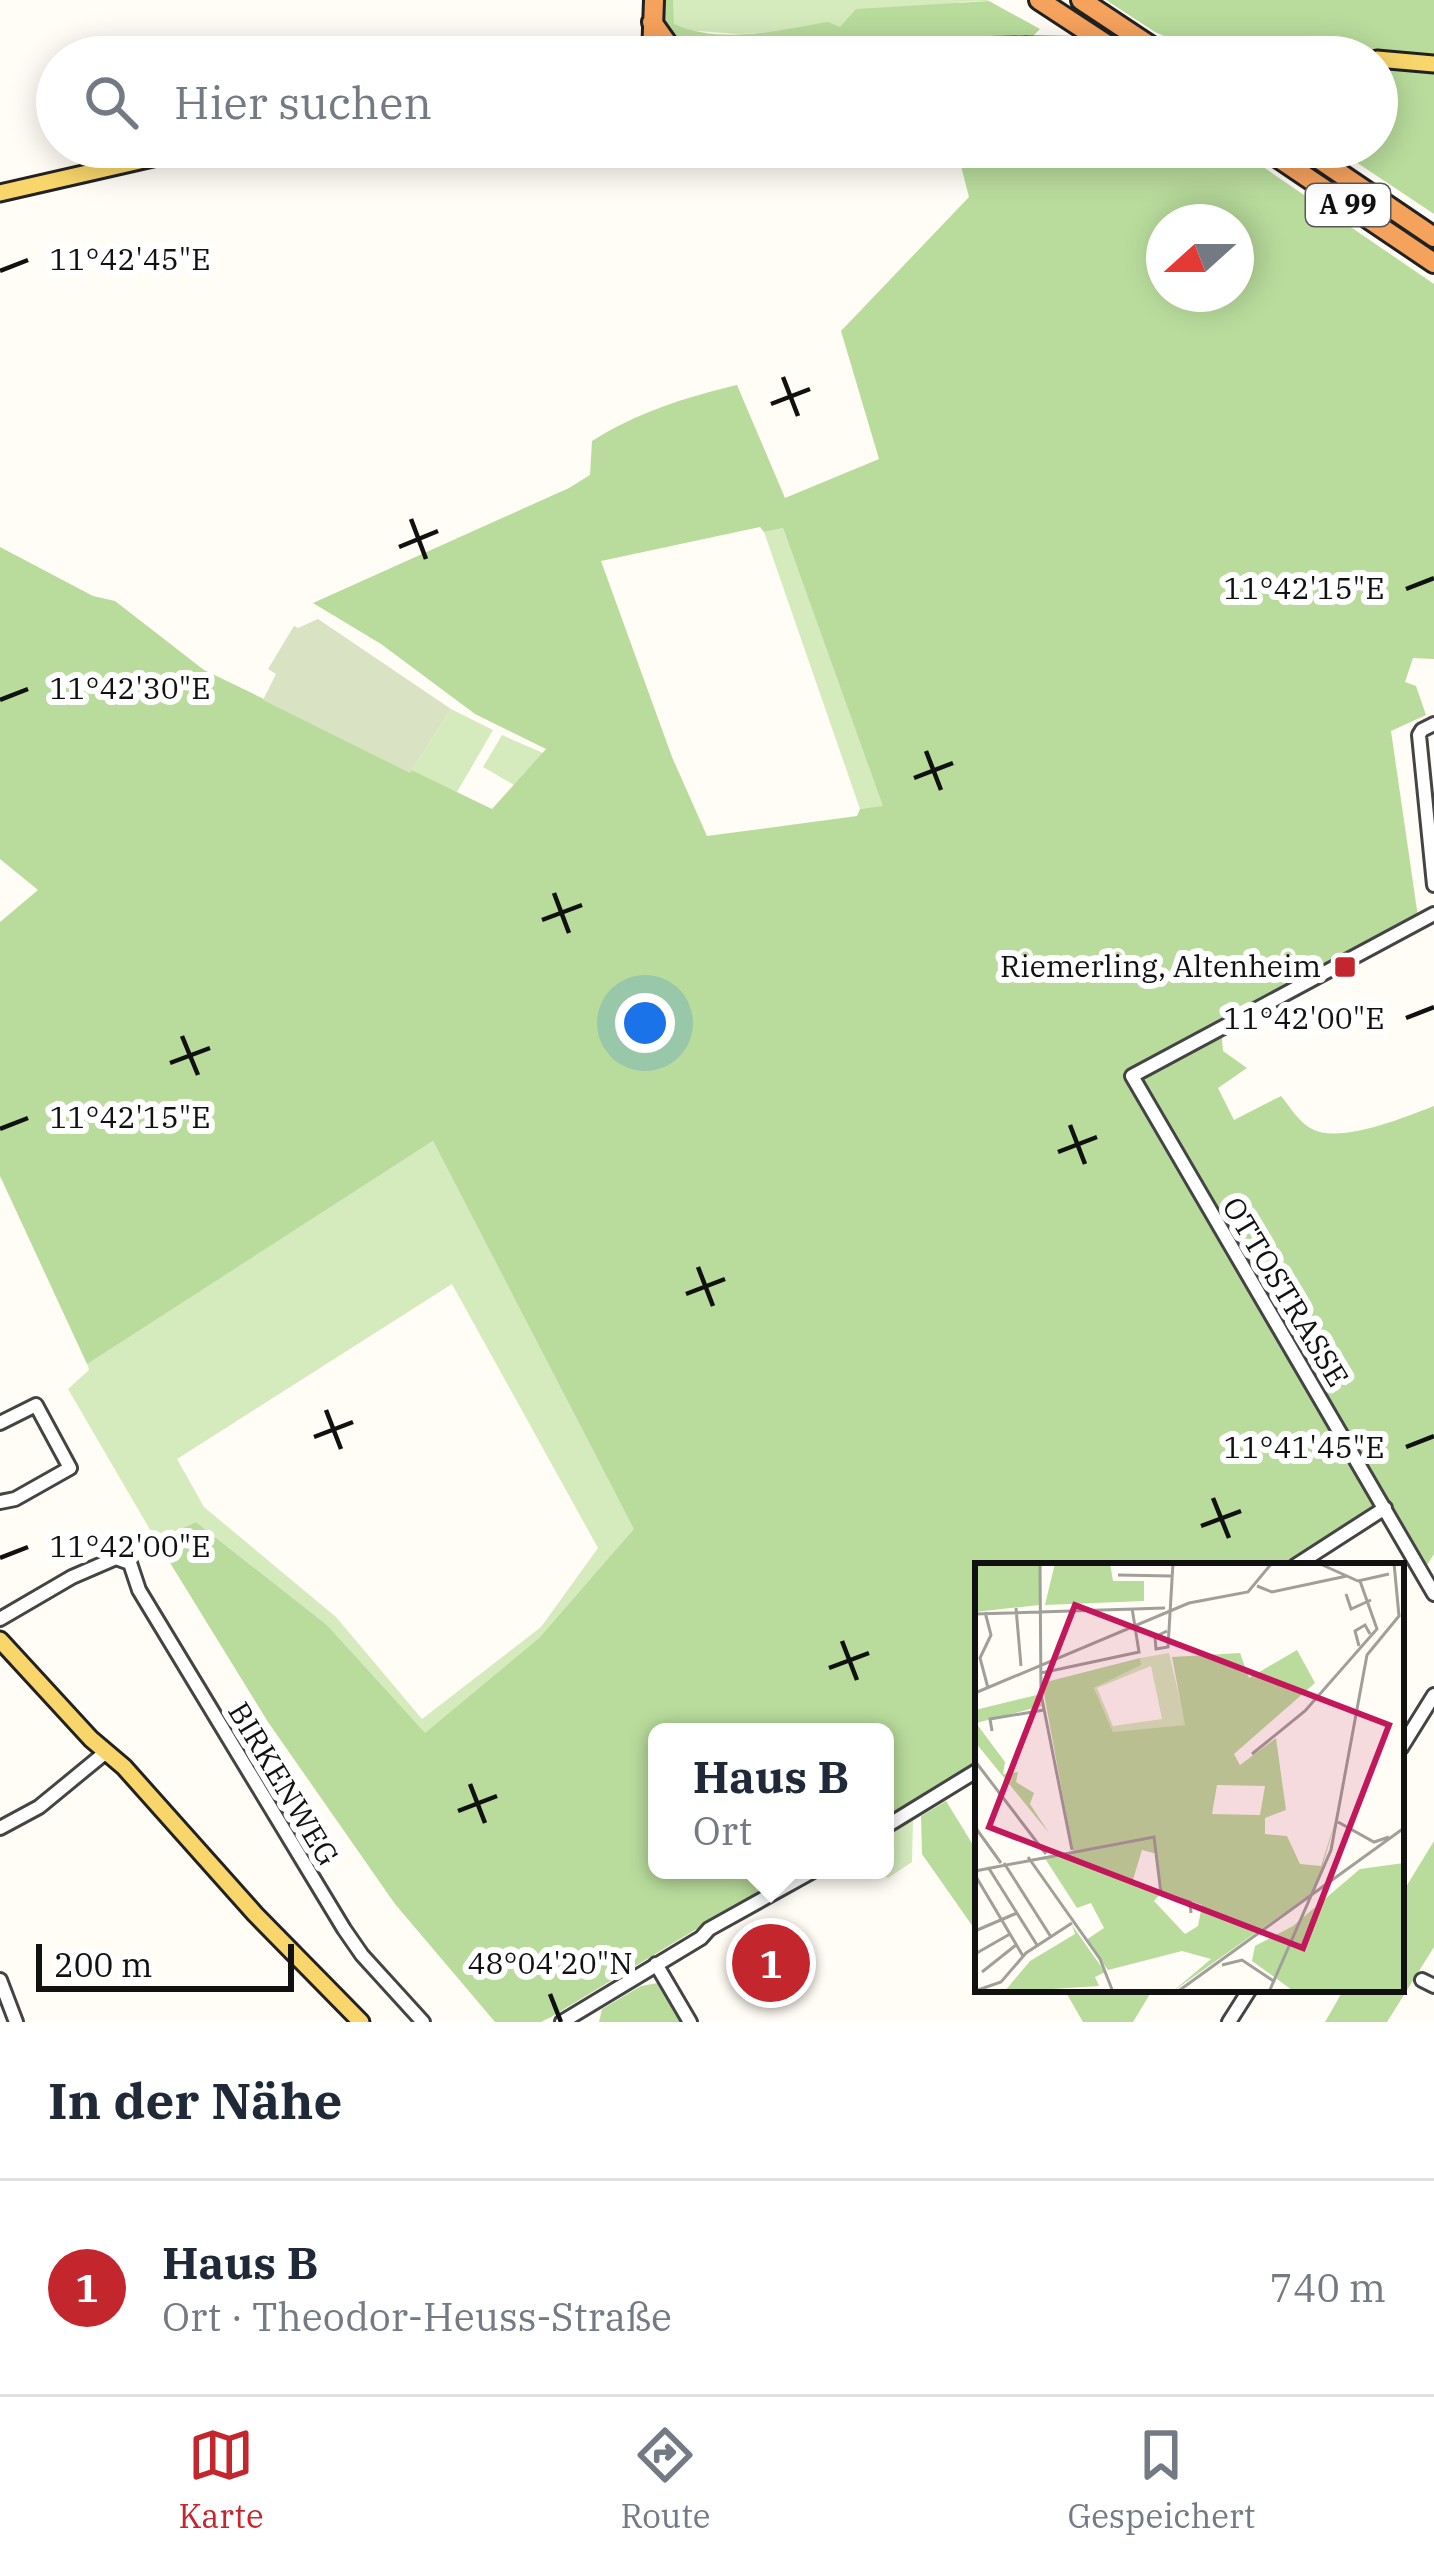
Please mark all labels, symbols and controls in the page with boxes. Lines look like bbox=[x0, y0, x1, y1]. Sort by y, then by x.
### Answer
search box bbox=[36, 36, 1398, 168]
icon: search bbox=[78, 69, 144, 135]
text: Hier suchen bbox=[174, 73, 432, 131]
road number: A 99 bbox=[1306, 184, 1390, 226]
north arrow bbox=[1146, 204, 1254, 312]
text: 11°42'45"E bbox=[50, 239, 210, 278]
text: 11°42'15"E bbox=[1224, 568, 1384, 607]
text: 11°42'30"E bbox=[50, 668, 210, 707]
place label: Riemerling, Altenheim bbox=[1000, 946, 1321, 985]
marker: Riemerling, Altenheim bbox=[1332, 954, 1358, 980]
your location bbox=[615, 993, 675, 1053]
text: 11°42'00"E bbox=[1224, 998, 1384, 1037]
text: 11°42'15"E bbox=[50, 1097, 210, 1136]
street label: OTTOSTRASSE bbox=[1214, 1189, 1358, 1393]
text: 11°41'45"E bbox=[1224, 1427, 1384, 1466]
text: 11°42'00"E bbox=[50, 1526, 210, 1565]
inset map bbox=[975, 1563, 1404, 1992]
street label: BIRKENWEG bbox=[220, 1694, 348, 1872]
popup bbox=[648, 1723, 894, 1879]
text: Haus B bbox=[693, 1747, 849, 1805]
text: Ort bbox=[693, 1805, 752, 1856]
pin: 1 bbox=[732, 1918, 810, 2008]
scale bar bbox=[36, 1938, 294, 1991]
text: 200 m bbox=[54, 1943, 153, 1986]
text: 48°04'20"N bbox=[468, 1943, 633, 1982]
text: In der Nähe bbox=[48, 2067, 342, 2133]
text: Haus B bbox=[162, 2233, 318, 2291]
text: 1 bbox=[75, 2262, 99, 2313]
text: 740 m bbox=[1270, 2262, 1386, 2313]
text: Ort · Theodor-Heuss-Straße bbox=[162, 2291, 672, 2342]
tab: Karte bbox=[178, 2422, 264, 2537]
tab: Route bbox=[620, 2422, 711, 2537]
tab: Gespeichert bbox=[1067, 2422, 1256, 2537]

